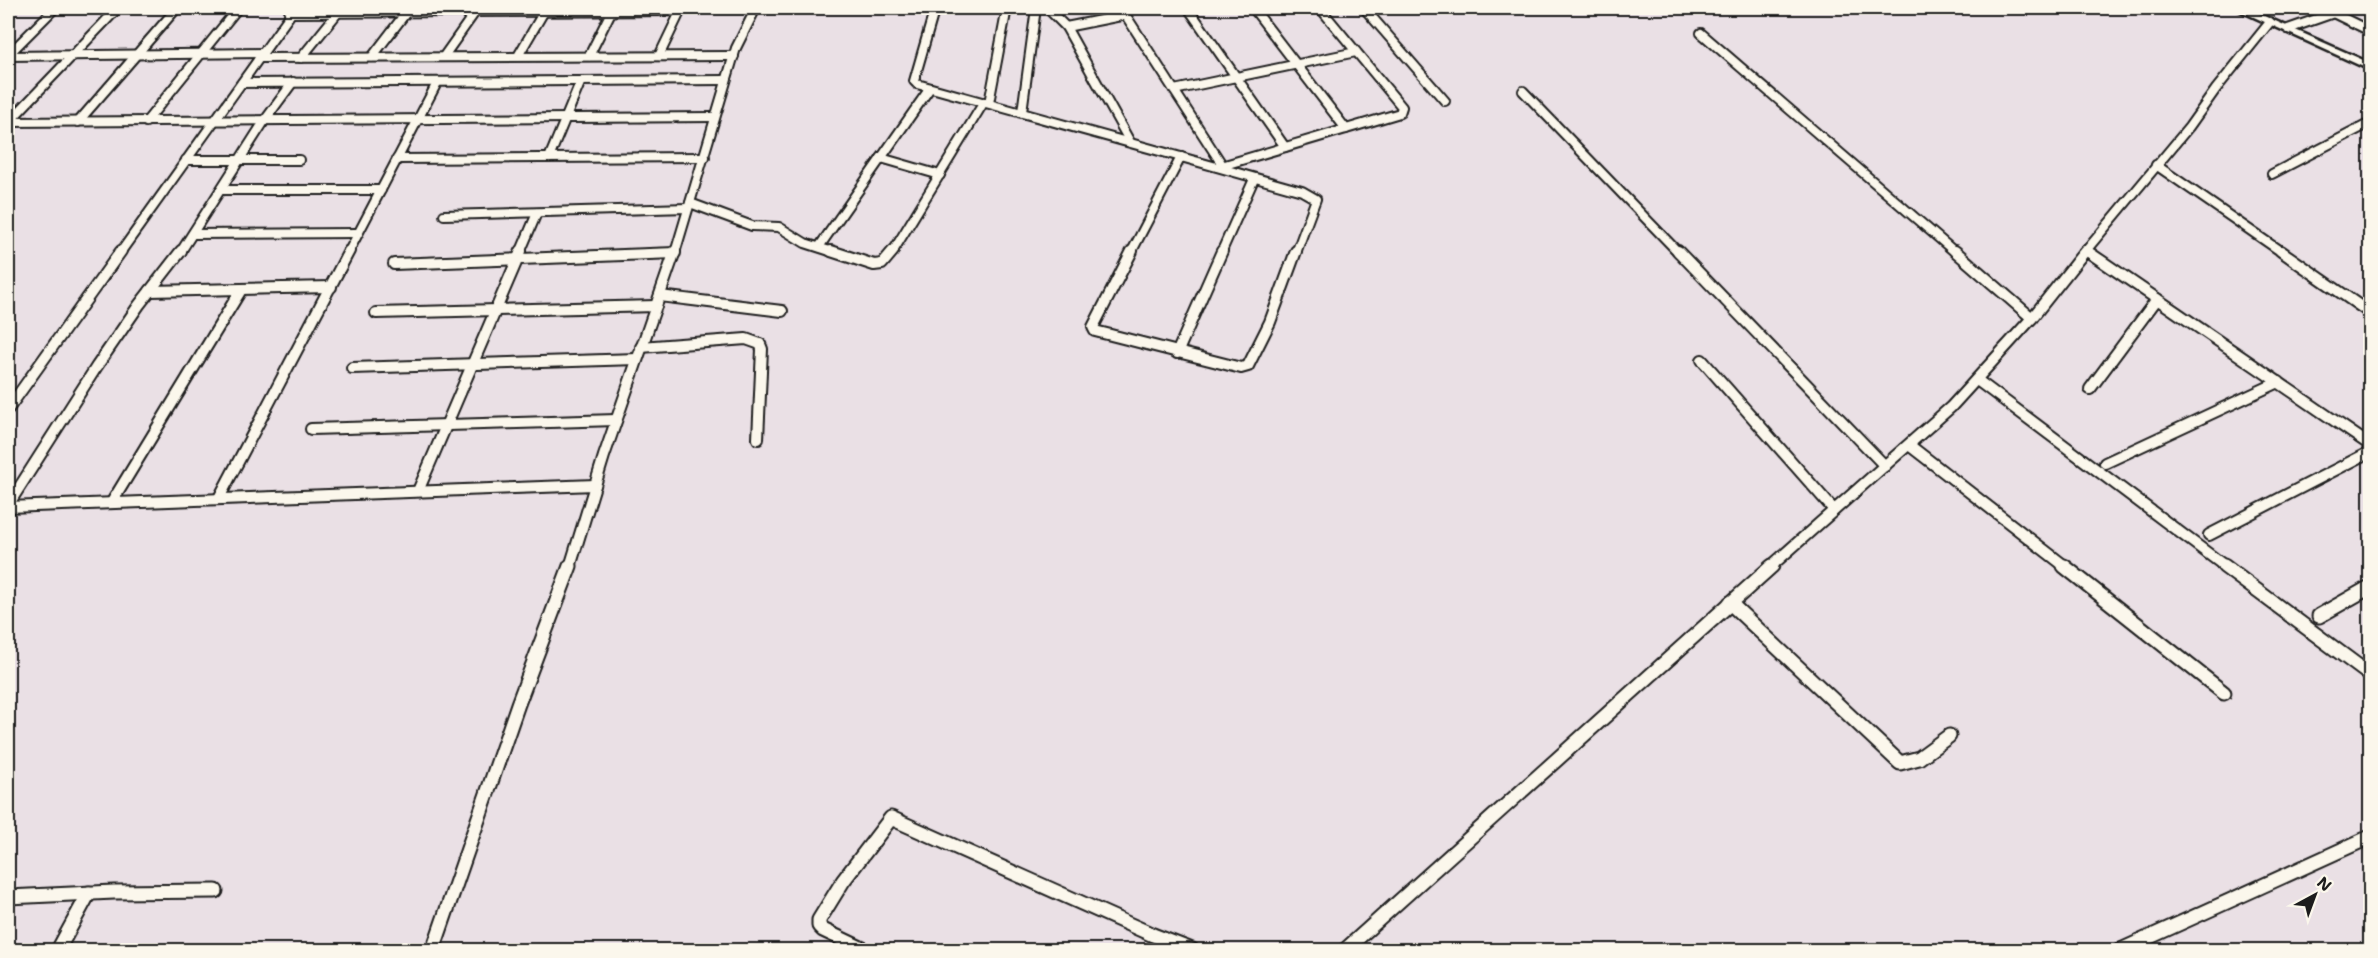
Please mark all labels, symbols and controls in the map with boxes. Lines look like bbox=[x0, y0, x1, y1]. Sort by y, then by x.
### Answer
north arrow bbox=[2285, 865, 2345, 925]
text: N bbox=[2313, 872, 2336, 896]

